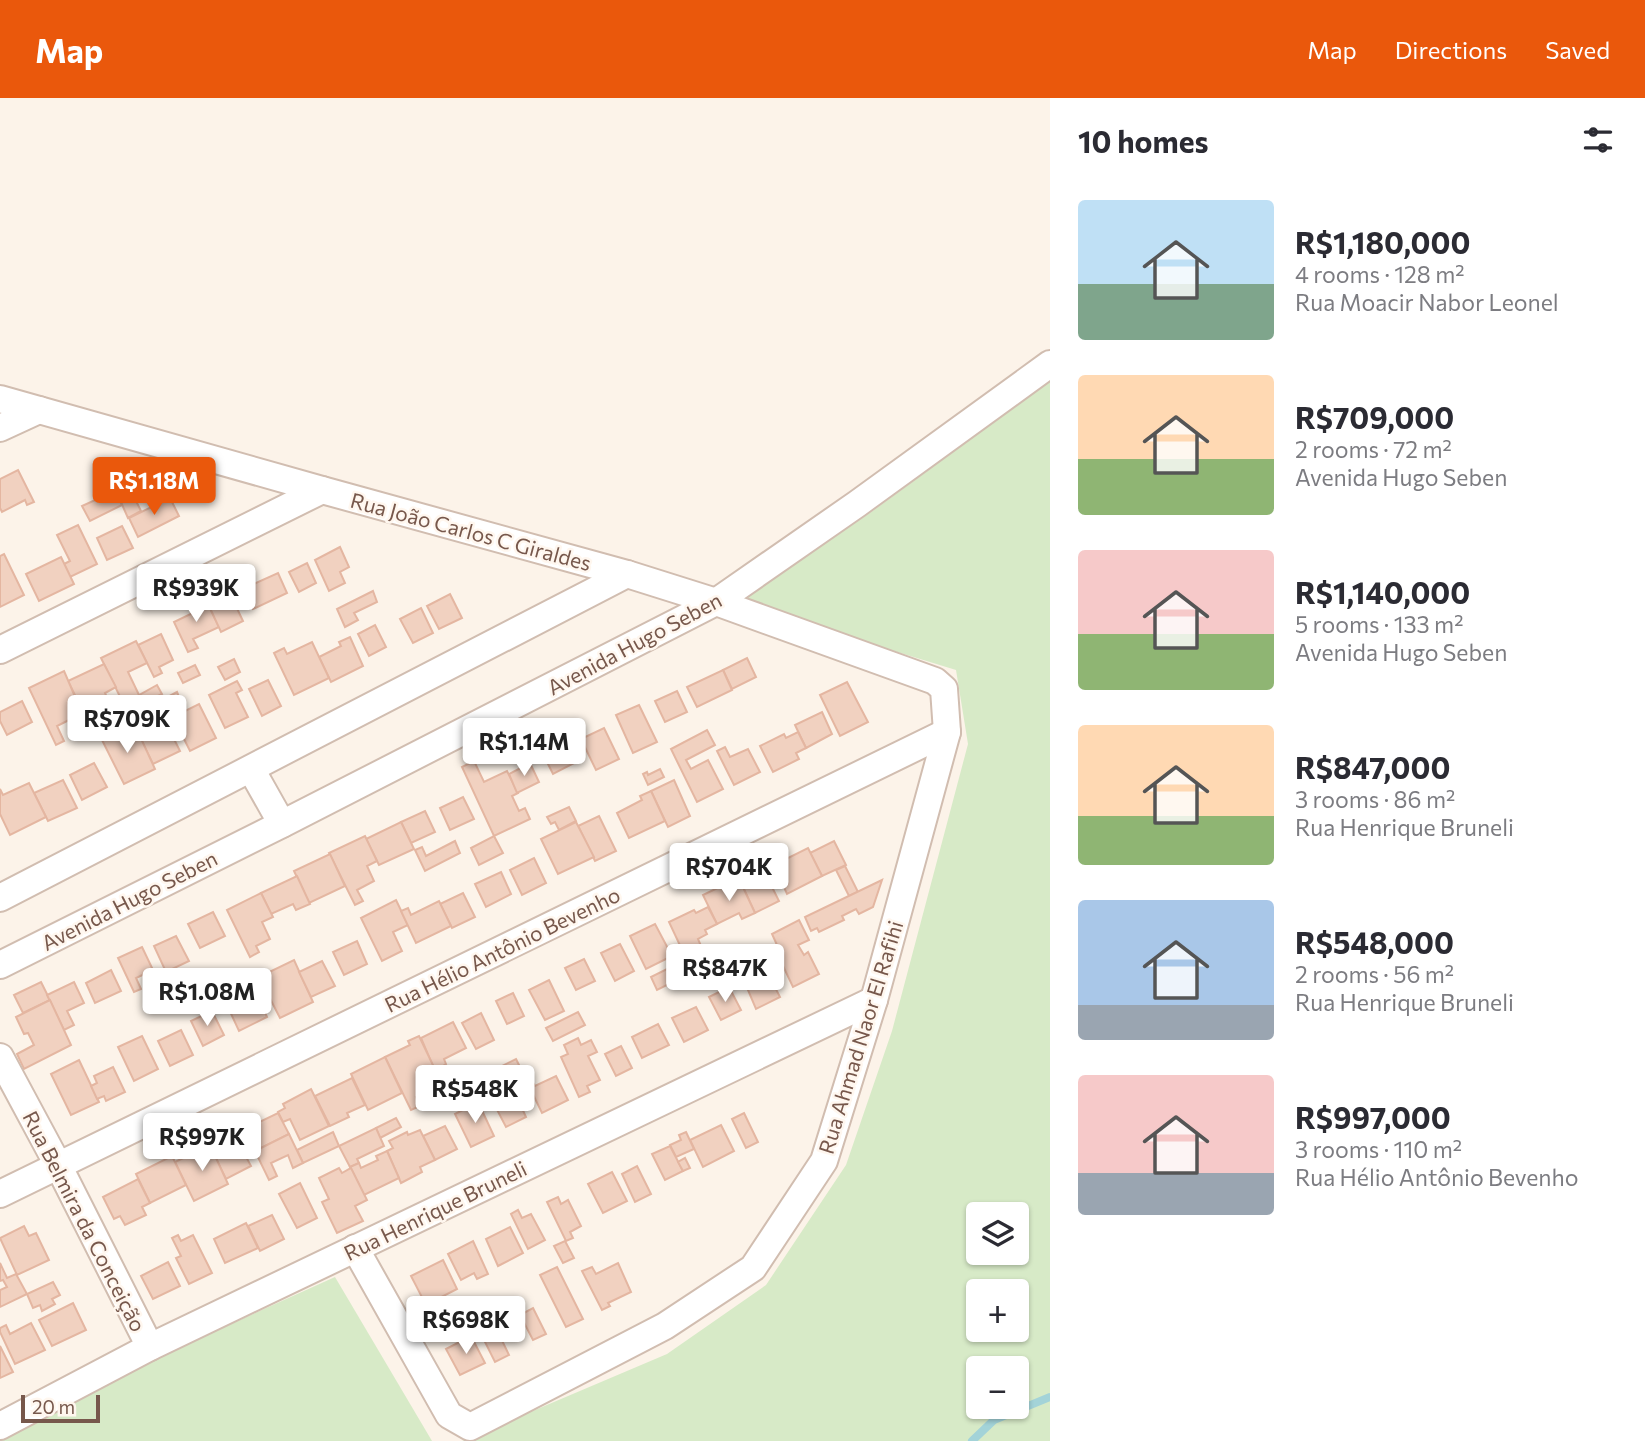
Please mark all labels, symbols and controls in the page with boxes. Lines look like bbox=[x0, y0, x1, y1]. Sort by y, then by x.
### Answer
text: Map bbox=[35, 29, 103, 70]
text: Map bbox=[1307, 35, 1357, 64]
text: Directions bbox=[1395, 35, 1507, 64]
text: Saved bbox=[1545, 35, 1610, 64]
icon: filters bbox=[1579, 121, 1617, 159]
text: 10 homes bbox=[1078, 122, 1208, 159]
text: R$1,180,000 bbox=[1295, 223, 1470, 260]
icon: home bbox=[1134, 228, 1218, 312]
text: 4 rooms · 128 m² bbox=[1295, 260, 1464, 288]
text: Rua Moacir Nabor Leonel bbox=[1295, 288, 1559, 316]
text: R$709,000 bbox=[1295, 398, 1454, 435]
icon: home bbox=[1134, 403, 1218, 487]
text: 2 rooms · 72 m² bbox=[1295, 435, 1452, 463]
pin: R$1.18M bbox=[89, 458, 219, 517]
text: Avenida Hugo Seben bbox=[1295, 463, 1507, 491]
text: R$1.18M bbox=[109, 466, 199, 494]
street label: Rua João Carlos C Giraldes bbox=[348, 487, 594, 575]
pin: R$939K bbox=[139, 564, 253, 624]
text: R$939K bbox=[153, 573, 239, 601]
text: R$1,140,000 bbox=[1295, 573, 1470, 610]
icon: home bbox=[1134, 578, 1218, 662]
street label: Avenida Hugo Seben bbox=[543, 586, 725, 700]
text: 5 rooms · 133 m² bbox=[1295, 610, 1463, 638]
text: Avenida Hugo Seben bbox=[1295, 638, 1507, 666]
pin: R$709K bbox=[70, 696, 184, 755]
text: R$709K bbox=[83, 704, 171, 732]
pin: R$1.14M bbox=[459, 718, 589, 778]
text: R$1.14M bbox=[479, 727, 569, 755]
text: R$847,000 bbox=[1295, 748, 1450, 785]
icon: home bbox=[1134, 753, 1218, 837]
text: 3 rooms · 86 m² bbox=[1295, 785, 1455, 813]
text: Rua Henrique Bruneli bbox=[1295, 813, 1514, 841]
pin: R$704K bbox=[672, 844, 786, 903]
street label: Avenida Hugo Seben bbox=[37, 845, 221, 955]
text: R$704K bbox=[685, 852, 773, 880]
street label: Rua Hélio Antônio Bevenho bbox=[380, 881, 624, 1017]
street label: Rua Ahmad Naor El Rafihi bbox=[813, 917, 907, 1157]
text: R$548,000 bbox=[1295, 923, 1454, 960]
icon: home bbox=[1134, 928, 1218, 1012]
pin: R$847K bbox=[668, 944, 782, 1004]
text: R$847K bbox=[682, 953, 768, 981]
text: 2 rooms · 56 m² bbox=[1295, 960, 1454, 988]
pin: R$1.08M bbox=[142, 968, 272, 1028]
text: R$1.08M bbox=[159, 977, 255, 1005]
text: Rua Henrique Bruneli bbox=[1295, 988, 1514, 1016]
pin: R$548K bbox=[418, 1066, 532, 1125]
text: R$548K bbox=[432, 1074, 518, 1102]
text: R$997,000 bbox=[1295, 1098, 1451, 1135]
icon: home bbox=[1134, 1103, 1218, 1187]
street label: Rua Belmira da Conceição bbox=[18, 1106, 152, 1336]
pin: R$997K bbox=[145, 1114, 259, 1173]
text: R$997K bbox=[159, 1122, 245, 1150]
text: 3 rooms · 110 m² bbox=[1295, 1135, 1462, 1163]
street label: Rua Henrique Bruneli bbox=[340, 1155, 530, 1265]
text: Rua Hélio Antônio Bevenho bbox=[1295, 1163, 1578, 1191]
map controls bbox=[966, 1202, 1029, 1419]
button: layers bbox=[966, 1202, 1029, 1265]
button: + bbox=[966, 1279, 1029, 1342]
pin: R$698K bbox=[409, 1296, 523, 1356]
text: R$698K bbox=[422, 1305, 510, 1333]
button: − bbox=[966, 1356, 1029, 1419]
scale bar bbox=[21, 1392, 100, 1424]
text: 20 m bbox=[32, 1395, 75, 1418]

